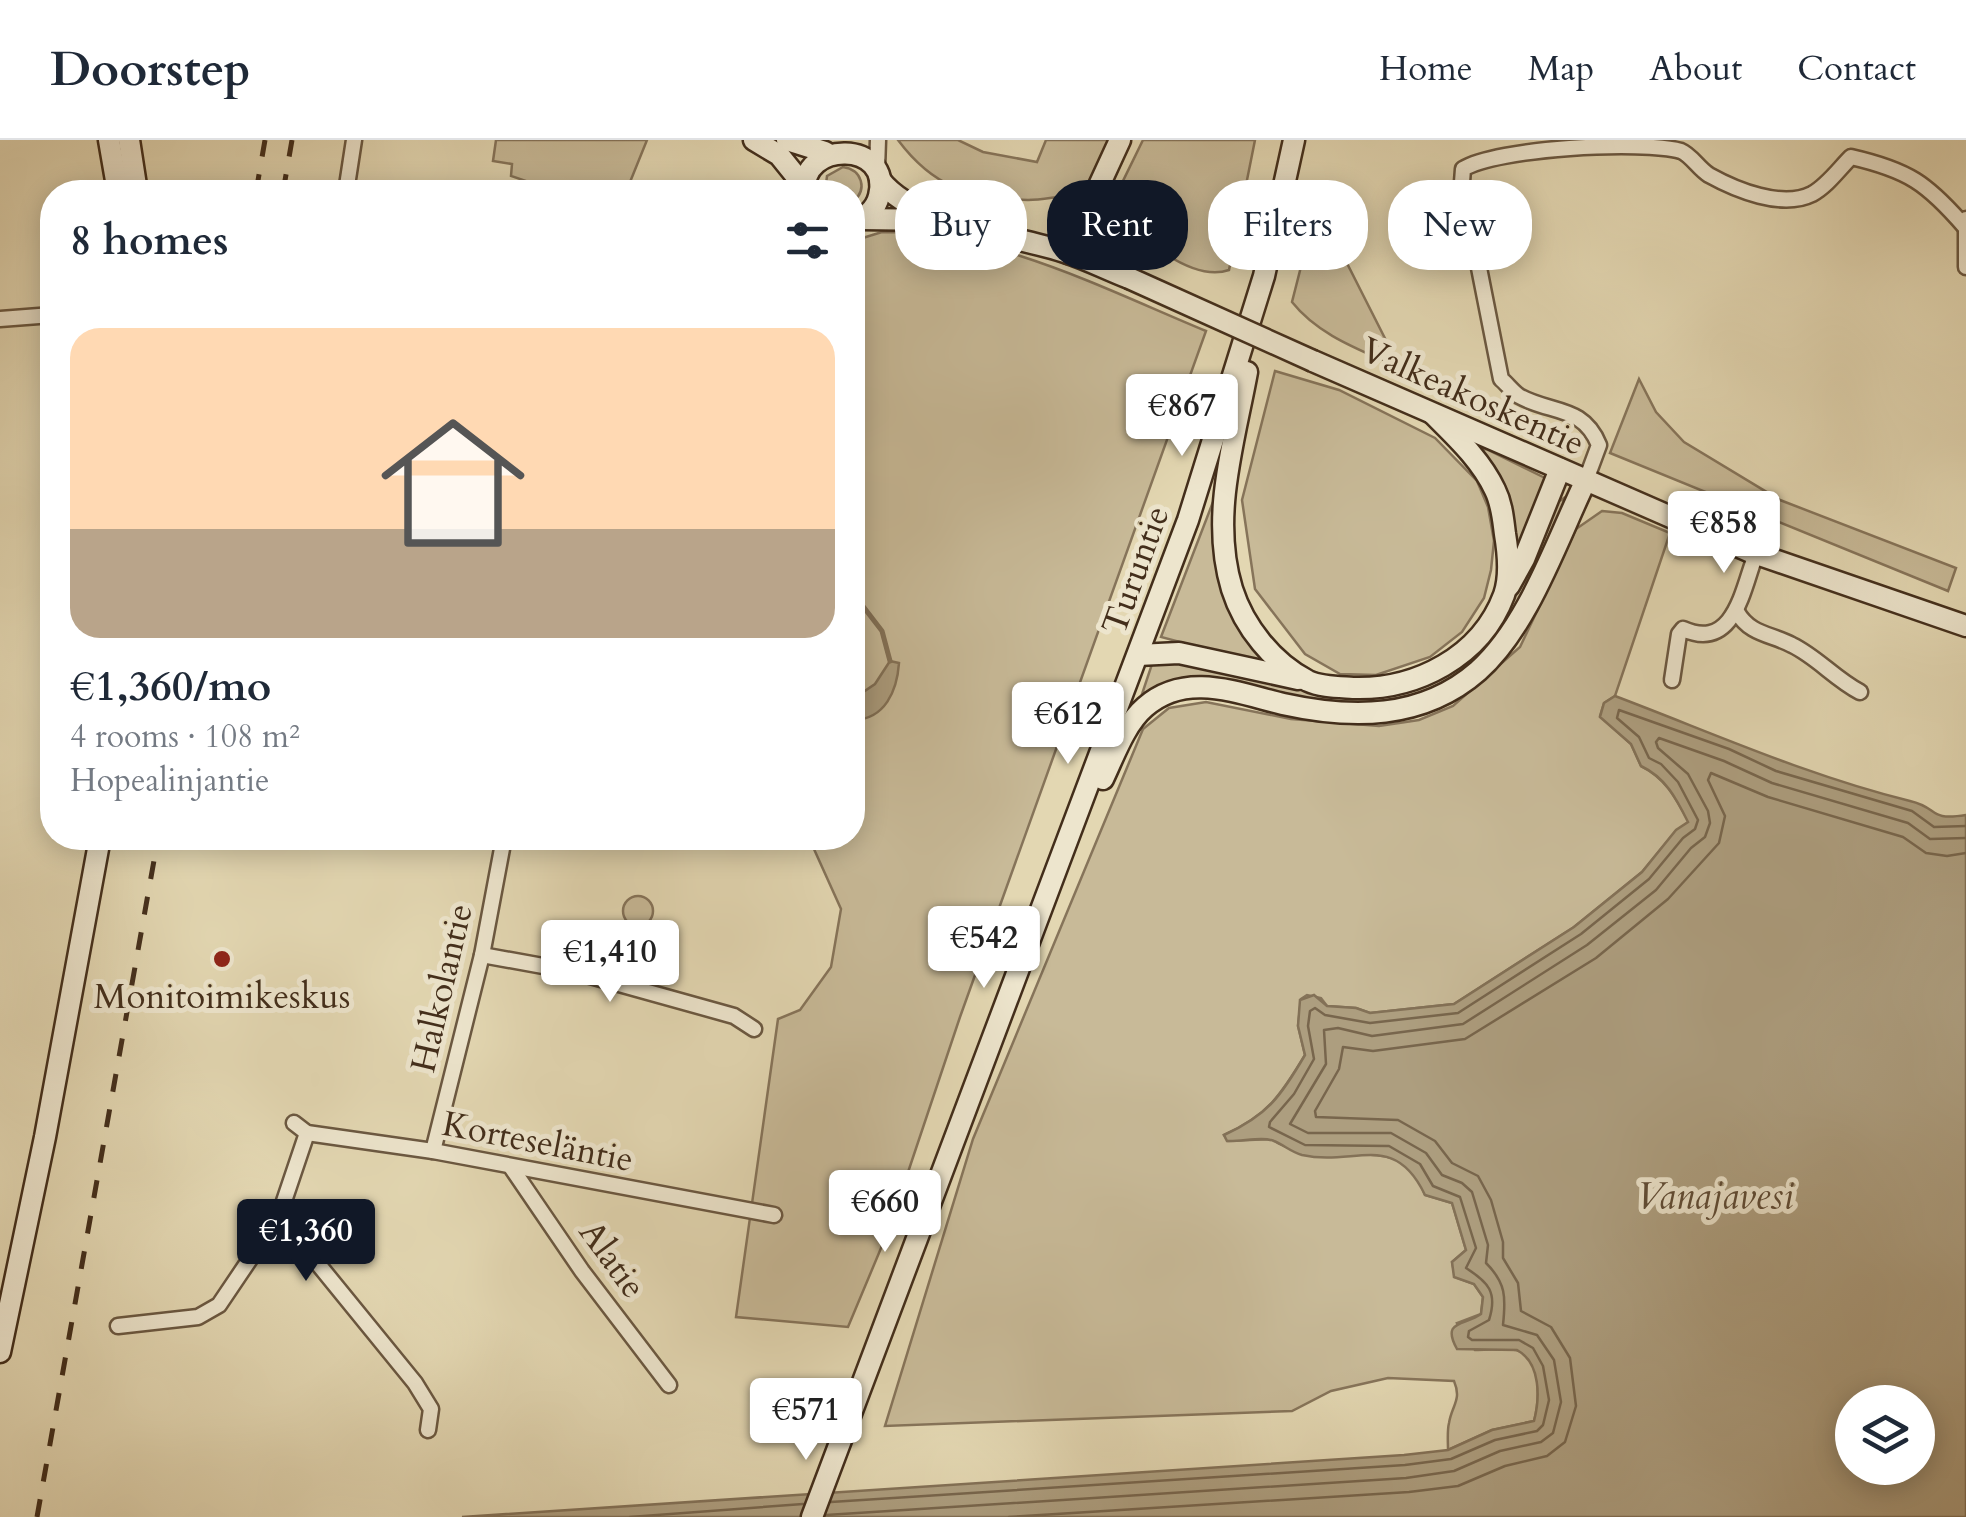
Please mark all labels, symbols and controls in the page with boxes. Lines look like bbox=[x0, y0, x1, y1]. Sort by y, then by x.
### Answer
text: Doorstep bbox=[50, 37, 251, 102]
text: Home bbox=[1379, 45, 1473, 93]
text: Map bbox=[1528, 45, 1594, 93]
text: About bbox=[1649, 45, 1742, 93]
text: Contact bbox=[1797, 45, 1916, 93]
chip: Buy bbox=[895, 180, 1027, 270]
chip: Rent bbox=[1047, 180, 1188, 270]
chip: Filters bbox=[1208, 180, 1368, 270]
chip: New bbox=[1388, 180, 1532, 270]
text: 8 homes bbox=[70, 212, 228, 269]
icon: filters bbox=[780, 213, 835, 268]
street label: Valkeakoskentie bbox=[1353, 326, 1592, 468]
pin: €867 bbox=[1123, 374, 1241, 459]
text: €867 bbox=[1148, 384, 1216, 428]
icon: home bbox=[363, 393, 543, 573]
pin: €858 bbox=[1665, 491, 1783, 576]
street label: Turuntie bbox=[1091, 499, 1181, 641]
text: €858 bbox=[1690, 501, 1758, 545]
text: €1,360/mo bbox=[70, 658, 271, 715]
pin: €612 bbox=[1009, 682, 1127, 767]
text: €612 bbox=[1034, 692, 1102, 736]
text: 4 rooms · 108 m² bbox=[70, 715, 300, 759]
text: Hopealinjantie bbox=[70, 759, 269, 803]
street label: Halkolantie bbox=[399, 899, 485, 1077]
pin: €542 bbox=[925, 906, 1043, 991]
text: €542 bbox=[950, 916, 1018, 960]
pin: €1,410 bbox=[529, 920, 691, 1005]
text: €1,410 bbox=[563, 930, 657, 974]
marker: Monitoimikeskus bbox=[211, 948, 233, 970]
place label: Monitoimikeskus bbox=[94, 973, 350, 1021]
street label: Korteseläntie bbox=[438, 1100, 637, 1184]
pin: €660 bbox=[826, 1170, 944, 1255]
water label: Vanajavesi bbox=[1637, 1170, 1794, 1222]
text: €660 bbox=[851, 1180, 919, 1224]
pin: €1,360 bbox=[225, 1199, 387, 1284]
text: €1,360 bbox=[259, 1209, 353, 1253]
street label: Alatie bbox=[568, 1211, 657, 1308]
pin: €571 bbox=[747, 1378, 865, 1463]
map controls bbox=[1835, 1385, 1935, 1485]
button: layers bbox=[1835, 1385, 1935, 1485]
text: €571 bbox=[772, 1388, 840, 1432]

